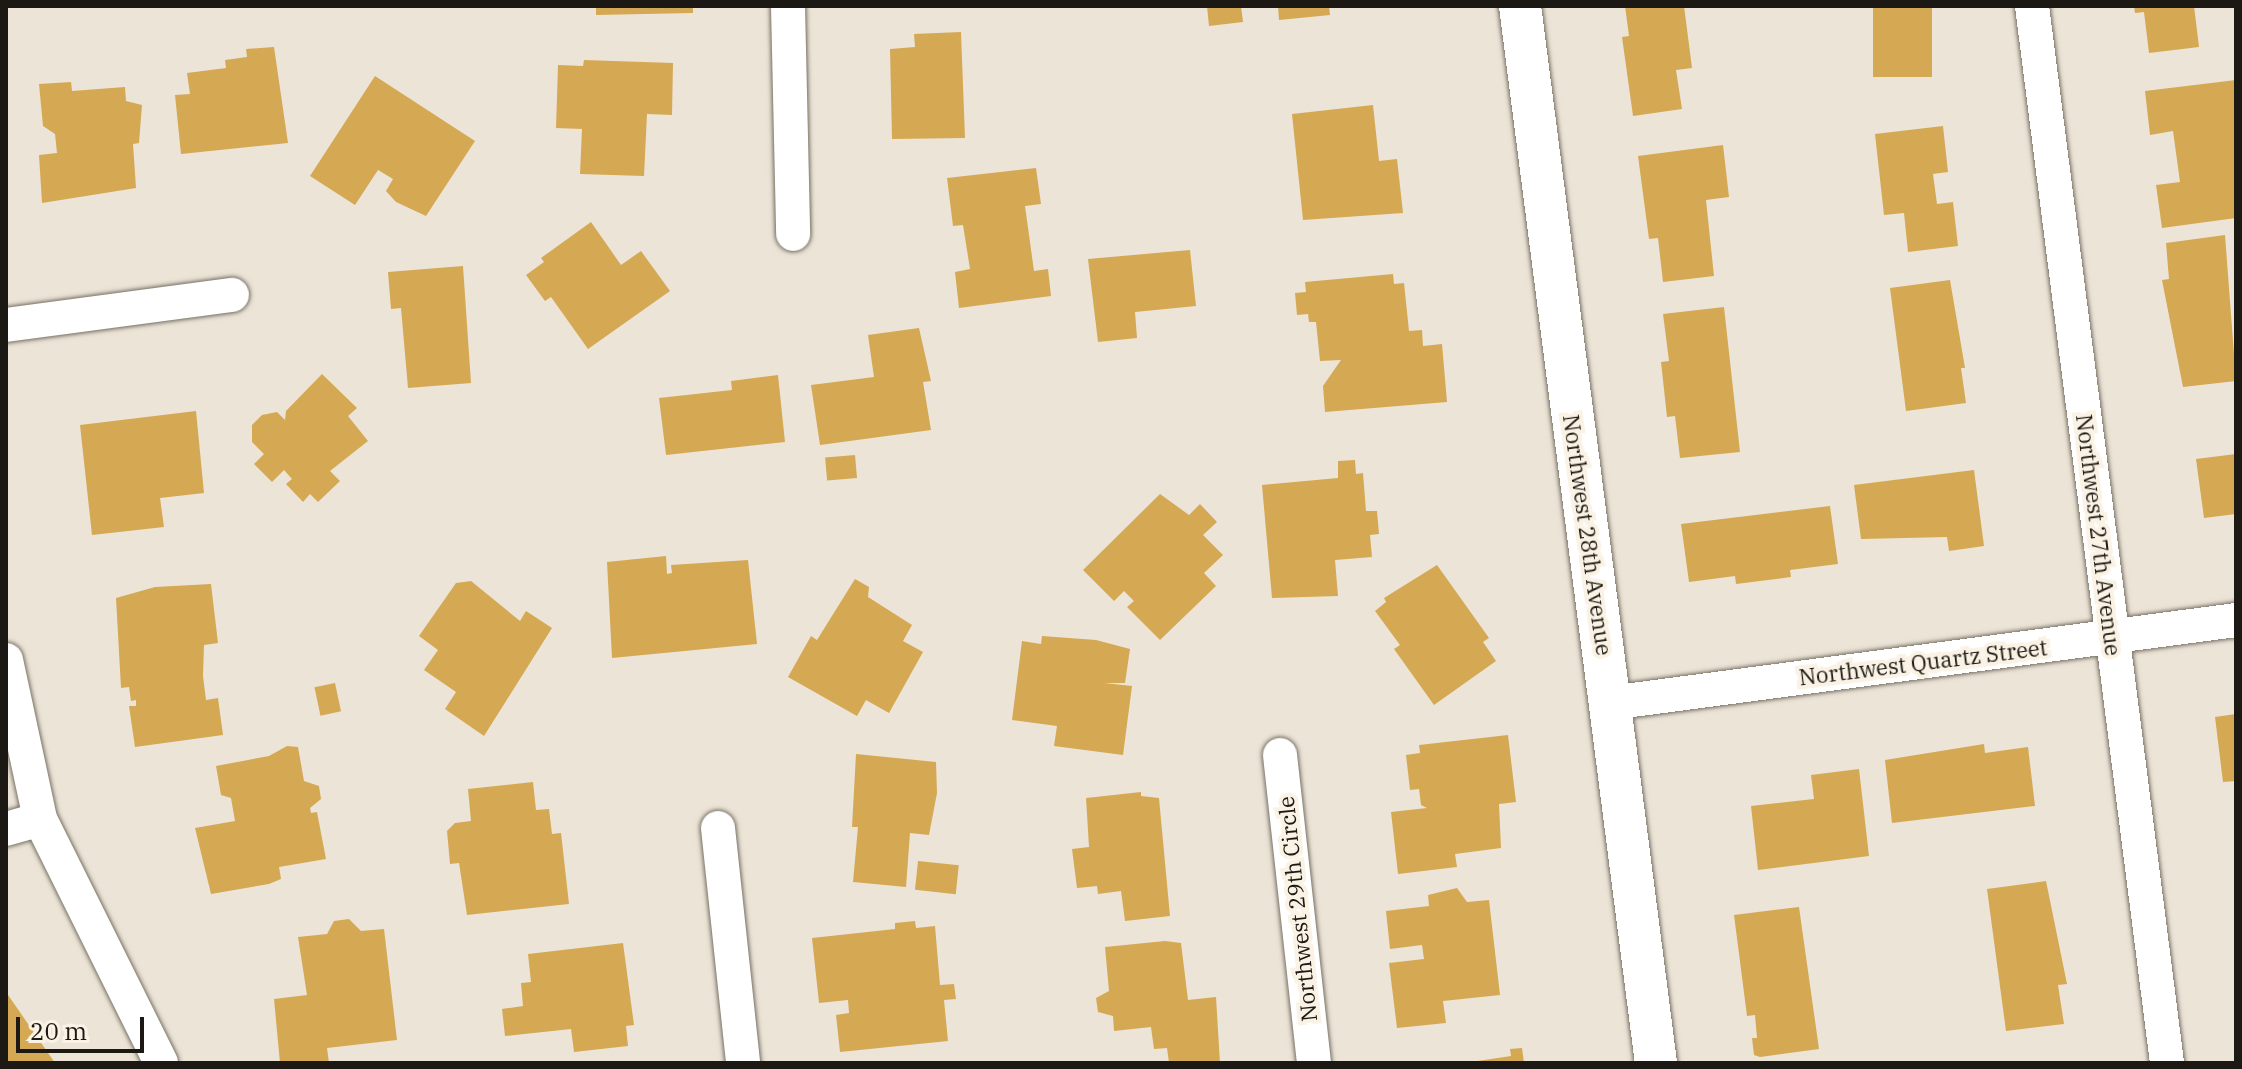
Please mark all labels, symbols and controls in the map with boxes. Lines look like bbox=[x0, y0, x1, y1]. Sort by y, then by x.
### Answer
street label: Northwest 28th Avenue bbox=[1558, 413, 1618, 657]
street label: Northwest 27th Avenue bbox=[2071, 413, 2127, 657]
street label: Northwest Quartz Street bbox=[1797, 634, 2049, 690]
street label: Northwest 29th Circle bbox=[1272, 795, 1322, 1023]
scale bar bbox=[20, 1001, 148, 1051]
text: 20 m bbox=[30, 1015, 87, 1047]

